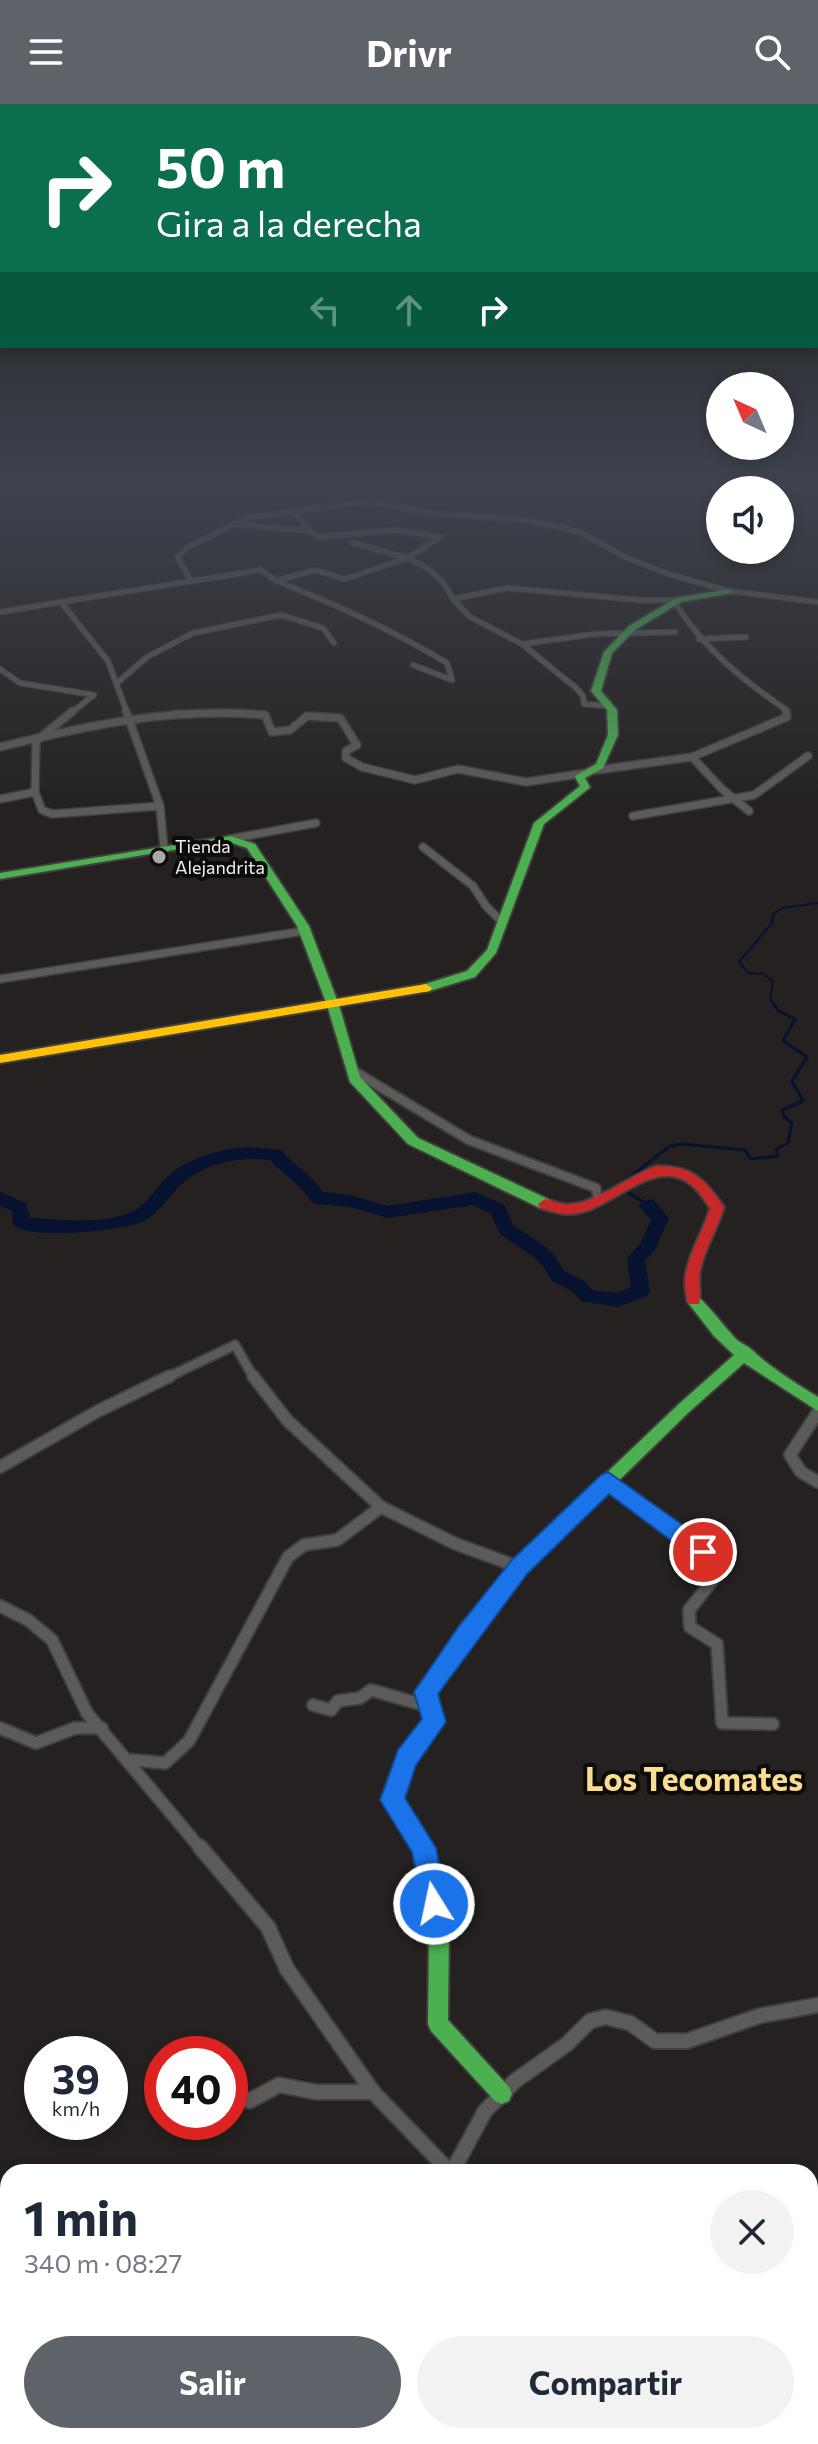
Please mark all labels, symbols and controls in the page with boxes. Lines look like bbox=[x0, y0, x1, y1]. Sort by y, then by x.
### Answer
icon: menu bbox=[24, 30, 68, 74]
text: Drivr bbox=[366, 30, 452, 74]
icon: search bbox=[750, 30, 794, 74]
text: 50 m bbox=[156, 131, 285, 200]
icon: right bbox=[24, 136, 128, 240]
text: Gira a la derecha bbox=[156, 200, 422, 244]
icon: left bbox=[303, 288, 347, 332]
icon: ahead bbox=[387, 288, 431, 332]
icon: right bbox=[471, 288, 515, 332]
north arrow bbox=[706, 372, 794, 460]
map controls bbox=[706, 372, 794, 564]
button: sound bbox=[706, 476, 794, 564]
place label: Tienda Alejandrita bbox=[175, 835, 265, 878]
marker: Tienda Alejandrita bbox=[150, 848, 168, 866]
pin bbox=[669, 1518, 737, 1586]
icon: arrive bbox=[681, 1530, 725, 1574]
district label: Los Tecomates bbox=[585, 1758, 803, 1798]
position arrow bbox=[392, 1862, 476, 1946]
speed limit sign: 40 bbox=[144, 2036, 248, 2140]
text: 39 bbox=[52, 2053, 100, 2102]
text: km/h bbox=[52, 2096, 100, 2120]
text: 1 min bbox=[24, 2187, 138, 2246]
button: close bbox=[710, 2190, 794, 2274]
text: 340 m · 08:27 bbox=[24, 2247, 182, 2278]
button: Salir bbox=[24, 2336, 401, 2428]
button: Compartir bbox=[417, 2336, 794, 2428]

